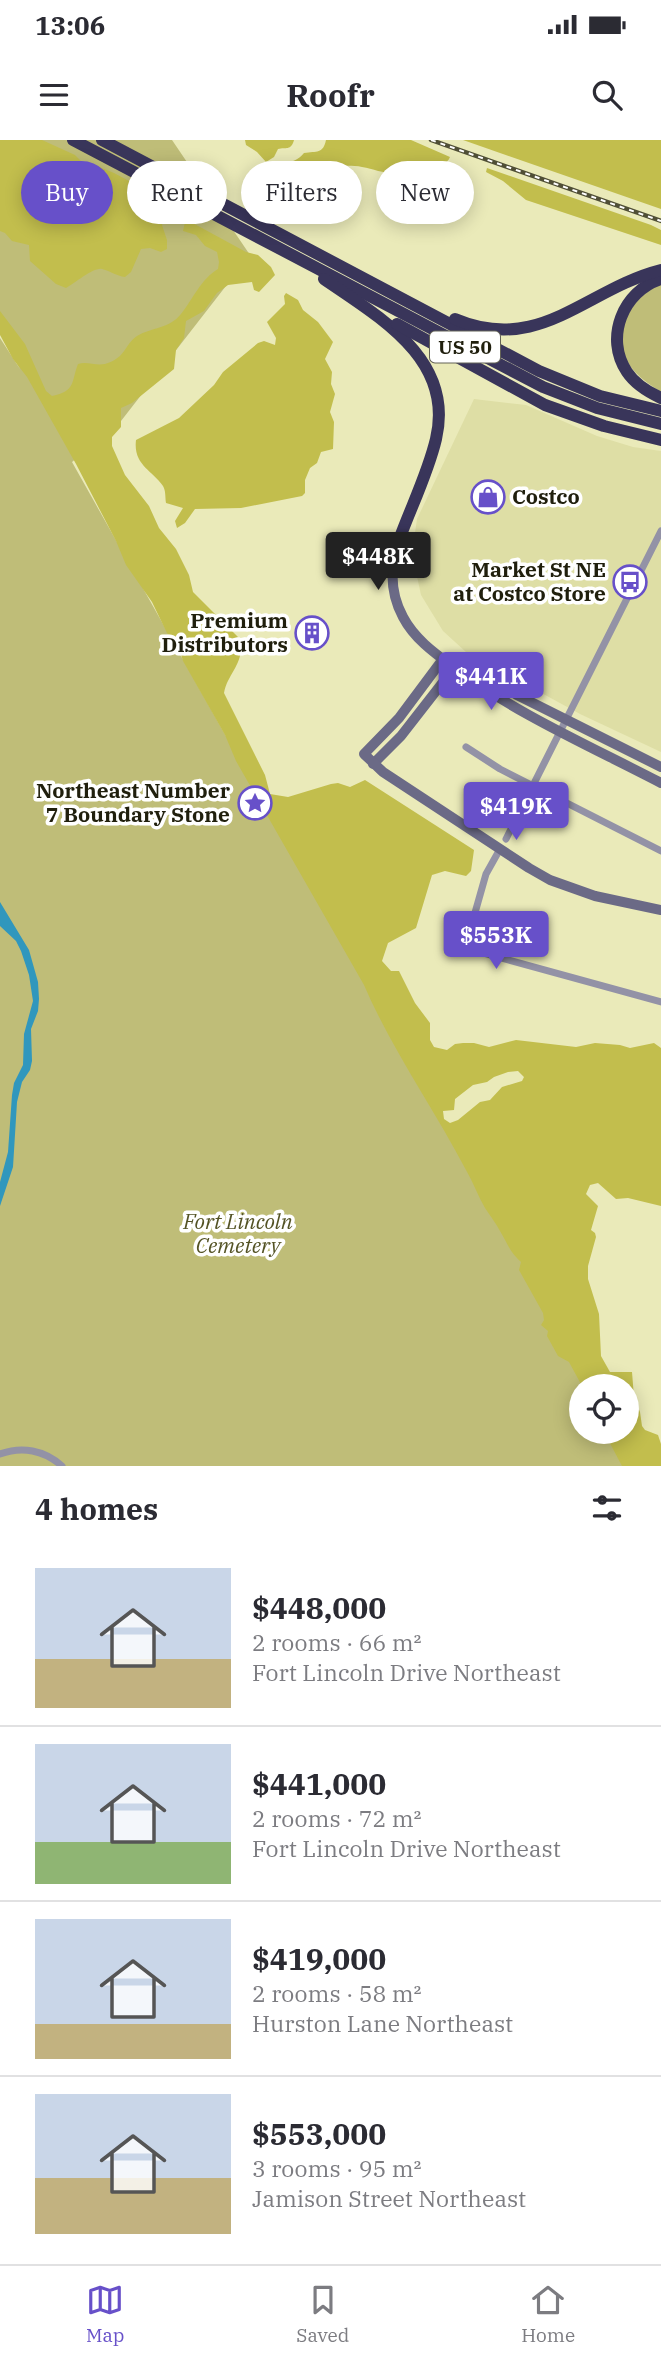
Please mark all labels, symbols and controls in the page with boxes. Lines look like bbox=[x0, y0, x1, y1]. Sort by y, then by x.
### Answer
text: 13:06 bbox=[35, 8, 105, 42]
text: Roofr bbox=[286, 74, 375, 116]
icon: menu bbox=[35, 76, 73, 114]
icon: search bbox=[588, 76, 626, 114]
chip: Buy bbox=[21, 161, 113, 224]
chip: Rent bbox=[127, 161, 227, 224]
chip: Filters bbox=[241, 161, 362, 224]
chip: New bbox=[376, 161, 474, 224]
road number: US 50 bbox=[430, 332, 500, 363]
shop icon: Costco bbox=[469, 478, 507, 516]
place label: Costco bbox=[512, 482, 580, 510]
pin: $448K bbox=[329, 532, 427, 592]
text: $448K bbox=[342, 540, 414, 570]
place label: Market St NE at Costco Store bbox=[453, 555, 606, 607]
bus stop icon: Market St NE at Costco Store bbox=[611, 563, 649, 601]
place label: Premium Distributors bbox=[162, 606, 288, 658]
building icon: Premium Distributors bbox=[293, 614, 331, 652]
pin: $441K bbox=[442, 652, 540, 712]
text: $441K bbox=[455, 660, 527, 690]
place label: Northeast Number 7 Boundary Stone bbox=[36, 776, 231, 828]
pin: $419K bbox=[467, 782, 565, 842]
place icon: Northeast Number 7 Boundary Stone bbox=[236, 784, 274, 822]
text: $419K bbox=[480, 790, 552, 820]
pin: $553K bbox=[447, 912, 545, 971]
text: $553K bbox=[460, 919, 532, 949]
park label: Fort Lincoln Cemetery bbox=[182, 1207, 293, 1259]
map controls bbox=[569, 1374, 639, 1444]
button: locate bbox=[569, 1374, 639, 1444]
text: 4 homes bbox=[35, 1489, 158, 1528]
icon: filters bbox=[588, 1489, 626, 1527]
text: $448,000 bbox=[252, 1588, 386, 1627]
icon: home bbox=[91, 1596, 175, 1680]
text: 2 rooms · 66 m² bbox=[252, 1627, 422, 1657]
text: Fort Lincoln Drive Northeast bbox=[252, 1657, 561, 1687]
text: $441,000 bbox=[252, 1764, 386, 1803]
icon: home bbox=[91, 1772, 175, 1856]
text: 2 rooms · 72 m² bbox=[252, 1803, 422, 1833]
text: Fort Lincoln Drive Northeast bbox=[252, 1833, 561, 1863]
text: $419,000 bbox=[252, 1939, 386, 1978]
icon: home bbox=[91, 1947, 175, 2031]
text: 2 rooms · 58 m² bbox=[252, 1978, 422, 2008]
text: Hurston Lane Northeast bbox=[252, 2008, 513, 2038]
text: $553,000 bbox=[252, 2114, 386, 2153]
icon: home bbox=[91, 2122, 175, 2206]
text: 3 rooms · 95 m² bbox=[252, 2153, 422, 2183]
text: Jamison Street Northeast bbox=[252, 2183, 526, 2213]
tab: Map bbox=[86, 2281, 124, 2347]
tab: Saved bbox=[296, 2281, 349, 2347]
tab: Home bbox=[521, 2281, 575, 2347]

